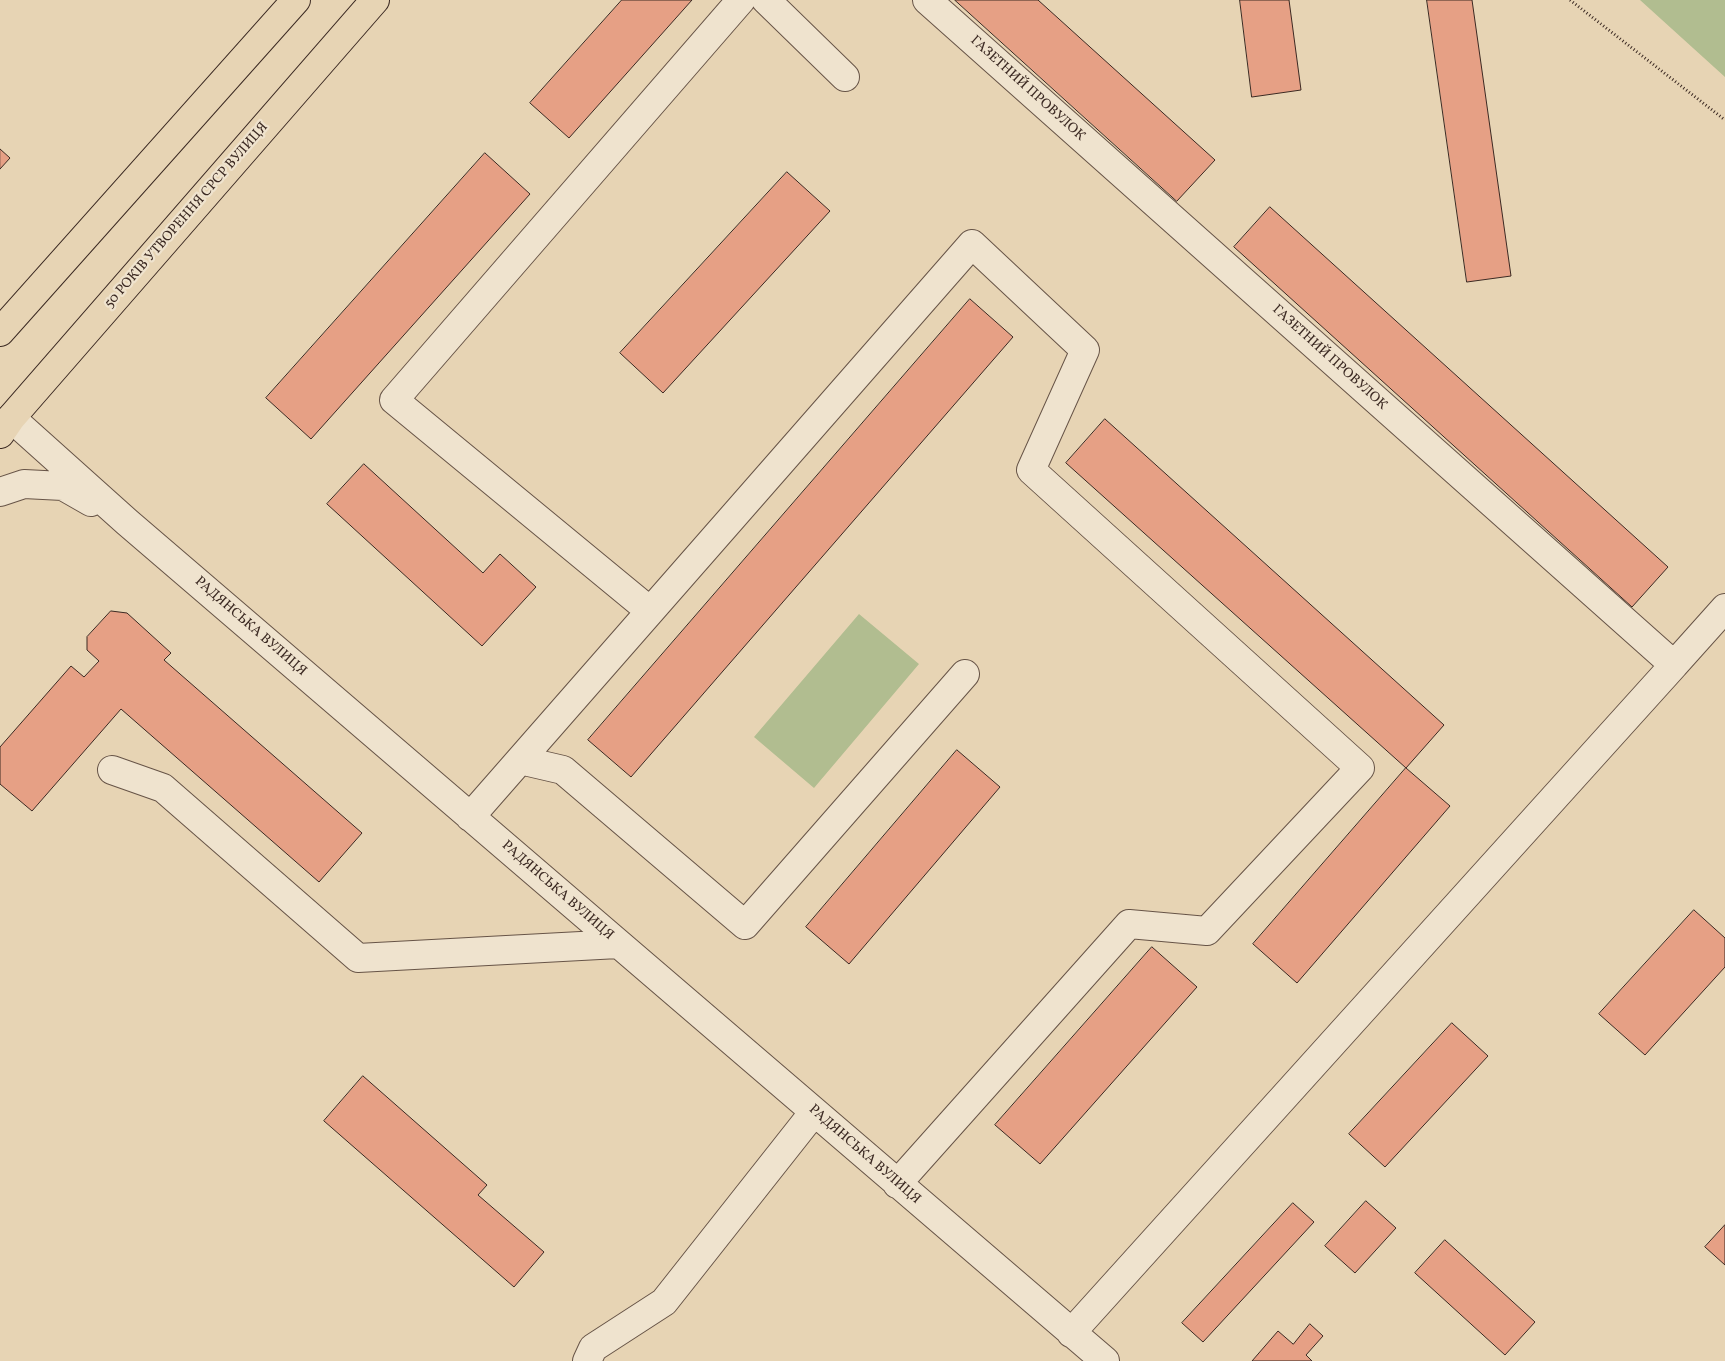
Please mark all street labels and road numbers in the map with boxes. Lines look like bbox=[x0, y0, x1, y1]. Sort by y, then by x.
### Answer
street label: ГАЗЕТНИЙ ПРОВУЛОК bbox=[966, 33, 1088, 145]
street label: 50 РОКІВ УТВОРЕННЯ СРСР ВУЛИЦЯ bbox=[102, 120, 272, 312]
street label: ГАЗЕТНИЙ ПРОВУЛОК bbox=[1268, 302, 1390, 414]
street label: РАДЯНСЬКА ВУЛИЦЯ bbox=[191, 574, 309, 680]
street label: РАДЯНСЬКА ВУЛИЦЯ bbox=[498, 838, 616, 944]
street label: РАДЯНСЬКА ВУЛИЦЯ bbox=[805, 1102, 923, 1208]

